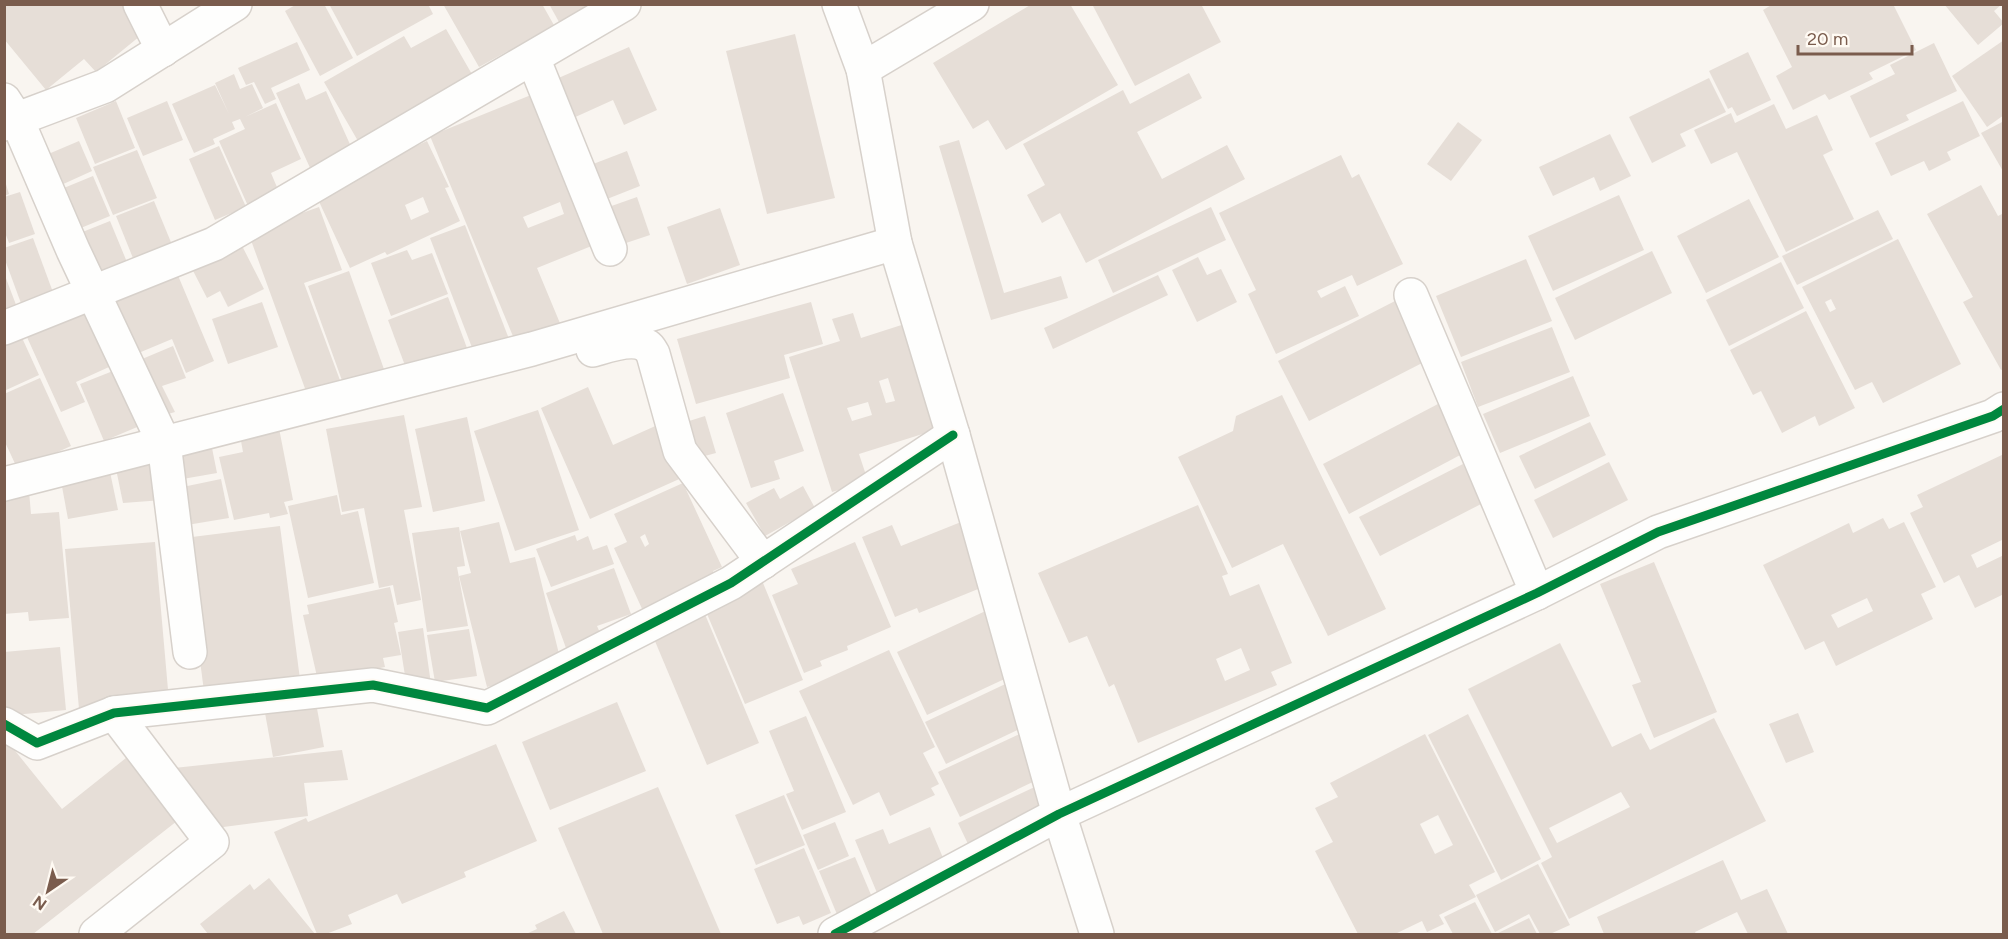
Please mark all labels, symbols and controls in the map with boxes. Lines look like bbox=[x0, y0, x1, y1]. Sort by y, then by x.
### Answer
scale bar bbox=[1798, 18, 1912, 56]
text: 20 m bbox=[1807, 28, 1848, 50]
north arrow bbox=[18, 861, 78, 921]
text: N bbox=[29, 892, 50, 914]

